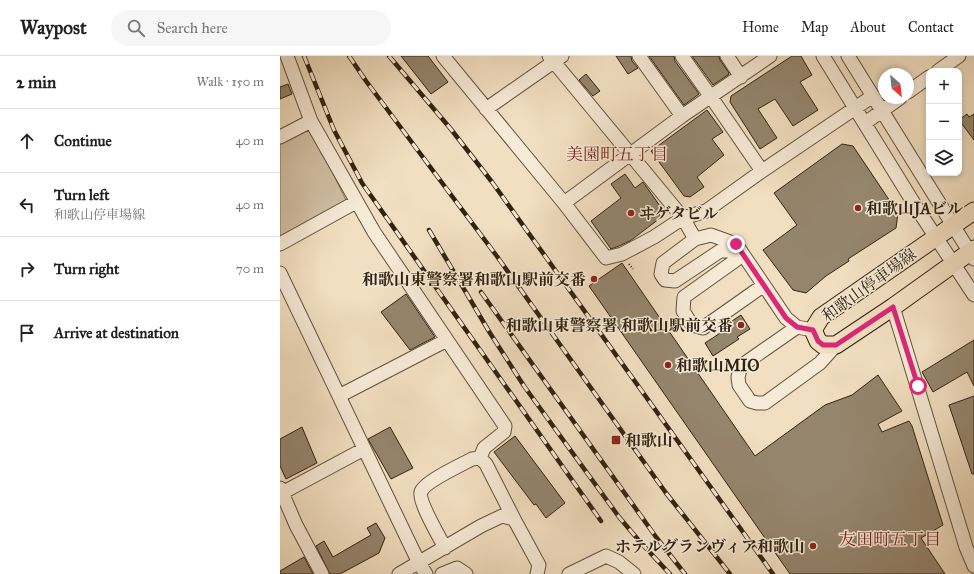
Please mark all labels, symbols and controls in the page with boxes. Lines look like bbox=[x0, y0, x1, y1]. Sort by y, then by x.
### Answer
search box bbox=[111, 10, 391, 46]
text: Waypost bbox=[20, 16, 87, 39]
icon: search bbox=[125, 17, 147, 39]
text: Search here bbox=[157, 19, 228, 37]
text: Home bbox=[742, 19, 779, 36]
text: Map bbox=[801, 19, 828, 36]
text: About bbox=[850, 19, 886, 36]
text: Contact bbox=[908, 19, 954, 36]
north arrow bbox=[878, 68, 914, 104]
map controls bbox=[926, 68, 962, 176]
button: + bbox=[926, 68, 962, 104]
text: 2 min bbox=[16, 72, 56, 93]
text: Walk · 150 m bbox=[196, 74, 264, 90]
button: − bbox=[926, 104, 962, 140]
icon: ahead bbox=[16, 130, 38, 152]
text: Continue bbox=[54, 132, 112, 150]
text: 40 m bbox=[235, 133, 264, 149]
button: layers bbox=[926, 140, 962, 176]
district label: 美園町五丁目 bbox=[566, 144, 668, 165]
text: Turn left bbox=[54, 186, 110, 204]
icon: left bbox=[16, 194, 38, 216]
text: 40 m bbox=[235, 197, 264, 213]
place label: 和歌山JAビル bbox=[866, 199, 963, 219]
marker: 和歌山JAビル bbox=[853, 203, 863, 213]
place label: ヰゲタビル bbox=[639, 204, 718, 223]
text: 和歌山停車場線 bbox=[54, 207, 145, 223]
marker: ヰゲタビル bbox=[626, 208, 636, 218]
route end bbox=[727, 235, 745, 253]
street label: 和歌山停車場線 bbox=[818, 244, 920, 326]
icon: right bbox=[16, 258, 38, 280]
text: Turn right bbox=[54, 260, 119, 278]
text: 70 m bbox=[236, 261, 264, 277]
place label: 和歌山東警察署和歌山駅前交番 bbox=[362, 270, 586, 289]
marker: 和歌山東警察署和歌山駅前交番 bbox=[589, 274, 599, 284]
place label: 和歌山東警察署 和歌山駅前交番 bbox=[506, 316, 733, 335]
marker: 和歌山東警察署 和歌山駅前交番 bbox=[736, 320, 746, 330]
icon: arrive bbox=[16, 322, 38, 344]
text: Arrive at destination bbox=[54, 324, 179, 342]
place label: 和歌山MIO bbox=[676, 356, 759, 375]
marker: 和歌山MIO bbox=[663, 360, 673, 370]
route start bbox=[909, 377, 927, 395]
place label: 和歌山 bbox=[625, 431, 673, 450]
marker: 和歌山 bbox=[610, 434, 622, 446]
district label: 友田町五丁目 bbox=[839, 529, 941, 550]
place label: ホテルグランヴィア和歌山 bbox=[615, 537, 805, 556]
marker: ホテルグランヴィア和歌山 bbox=[808, 541, 818, 551]

